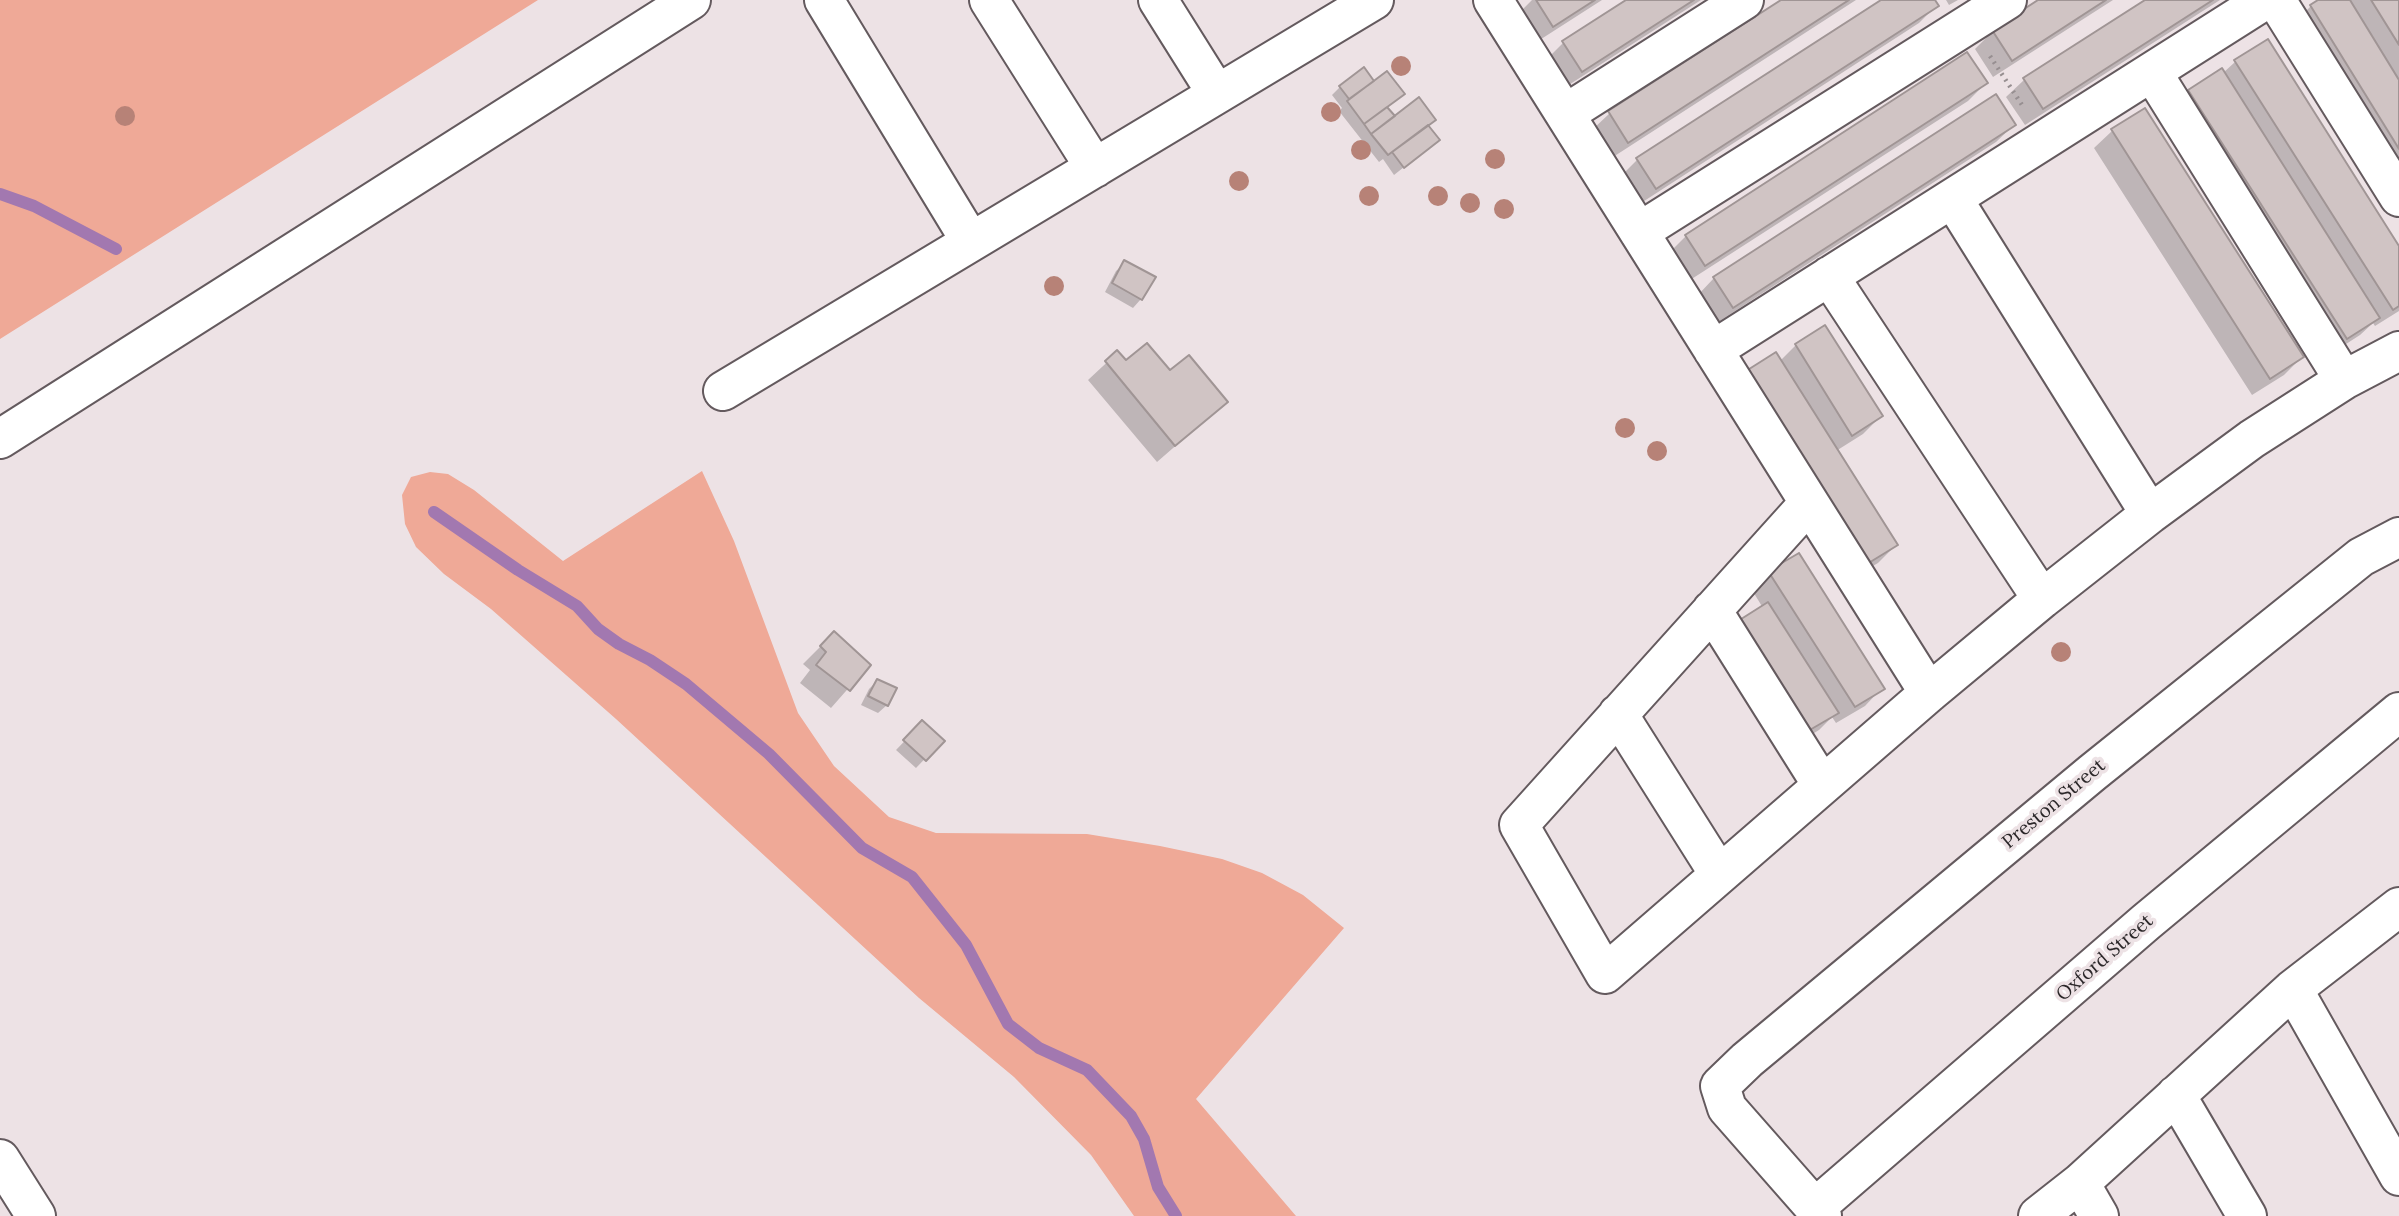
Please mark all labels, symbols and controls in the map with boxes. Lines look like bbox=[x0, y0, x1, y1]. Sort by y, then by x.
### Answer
street label: Preston Street bbox=[1998, 754, 2110, 854]
street label: Oxford Street bbox=[2052, 910, 2158, 1006]

